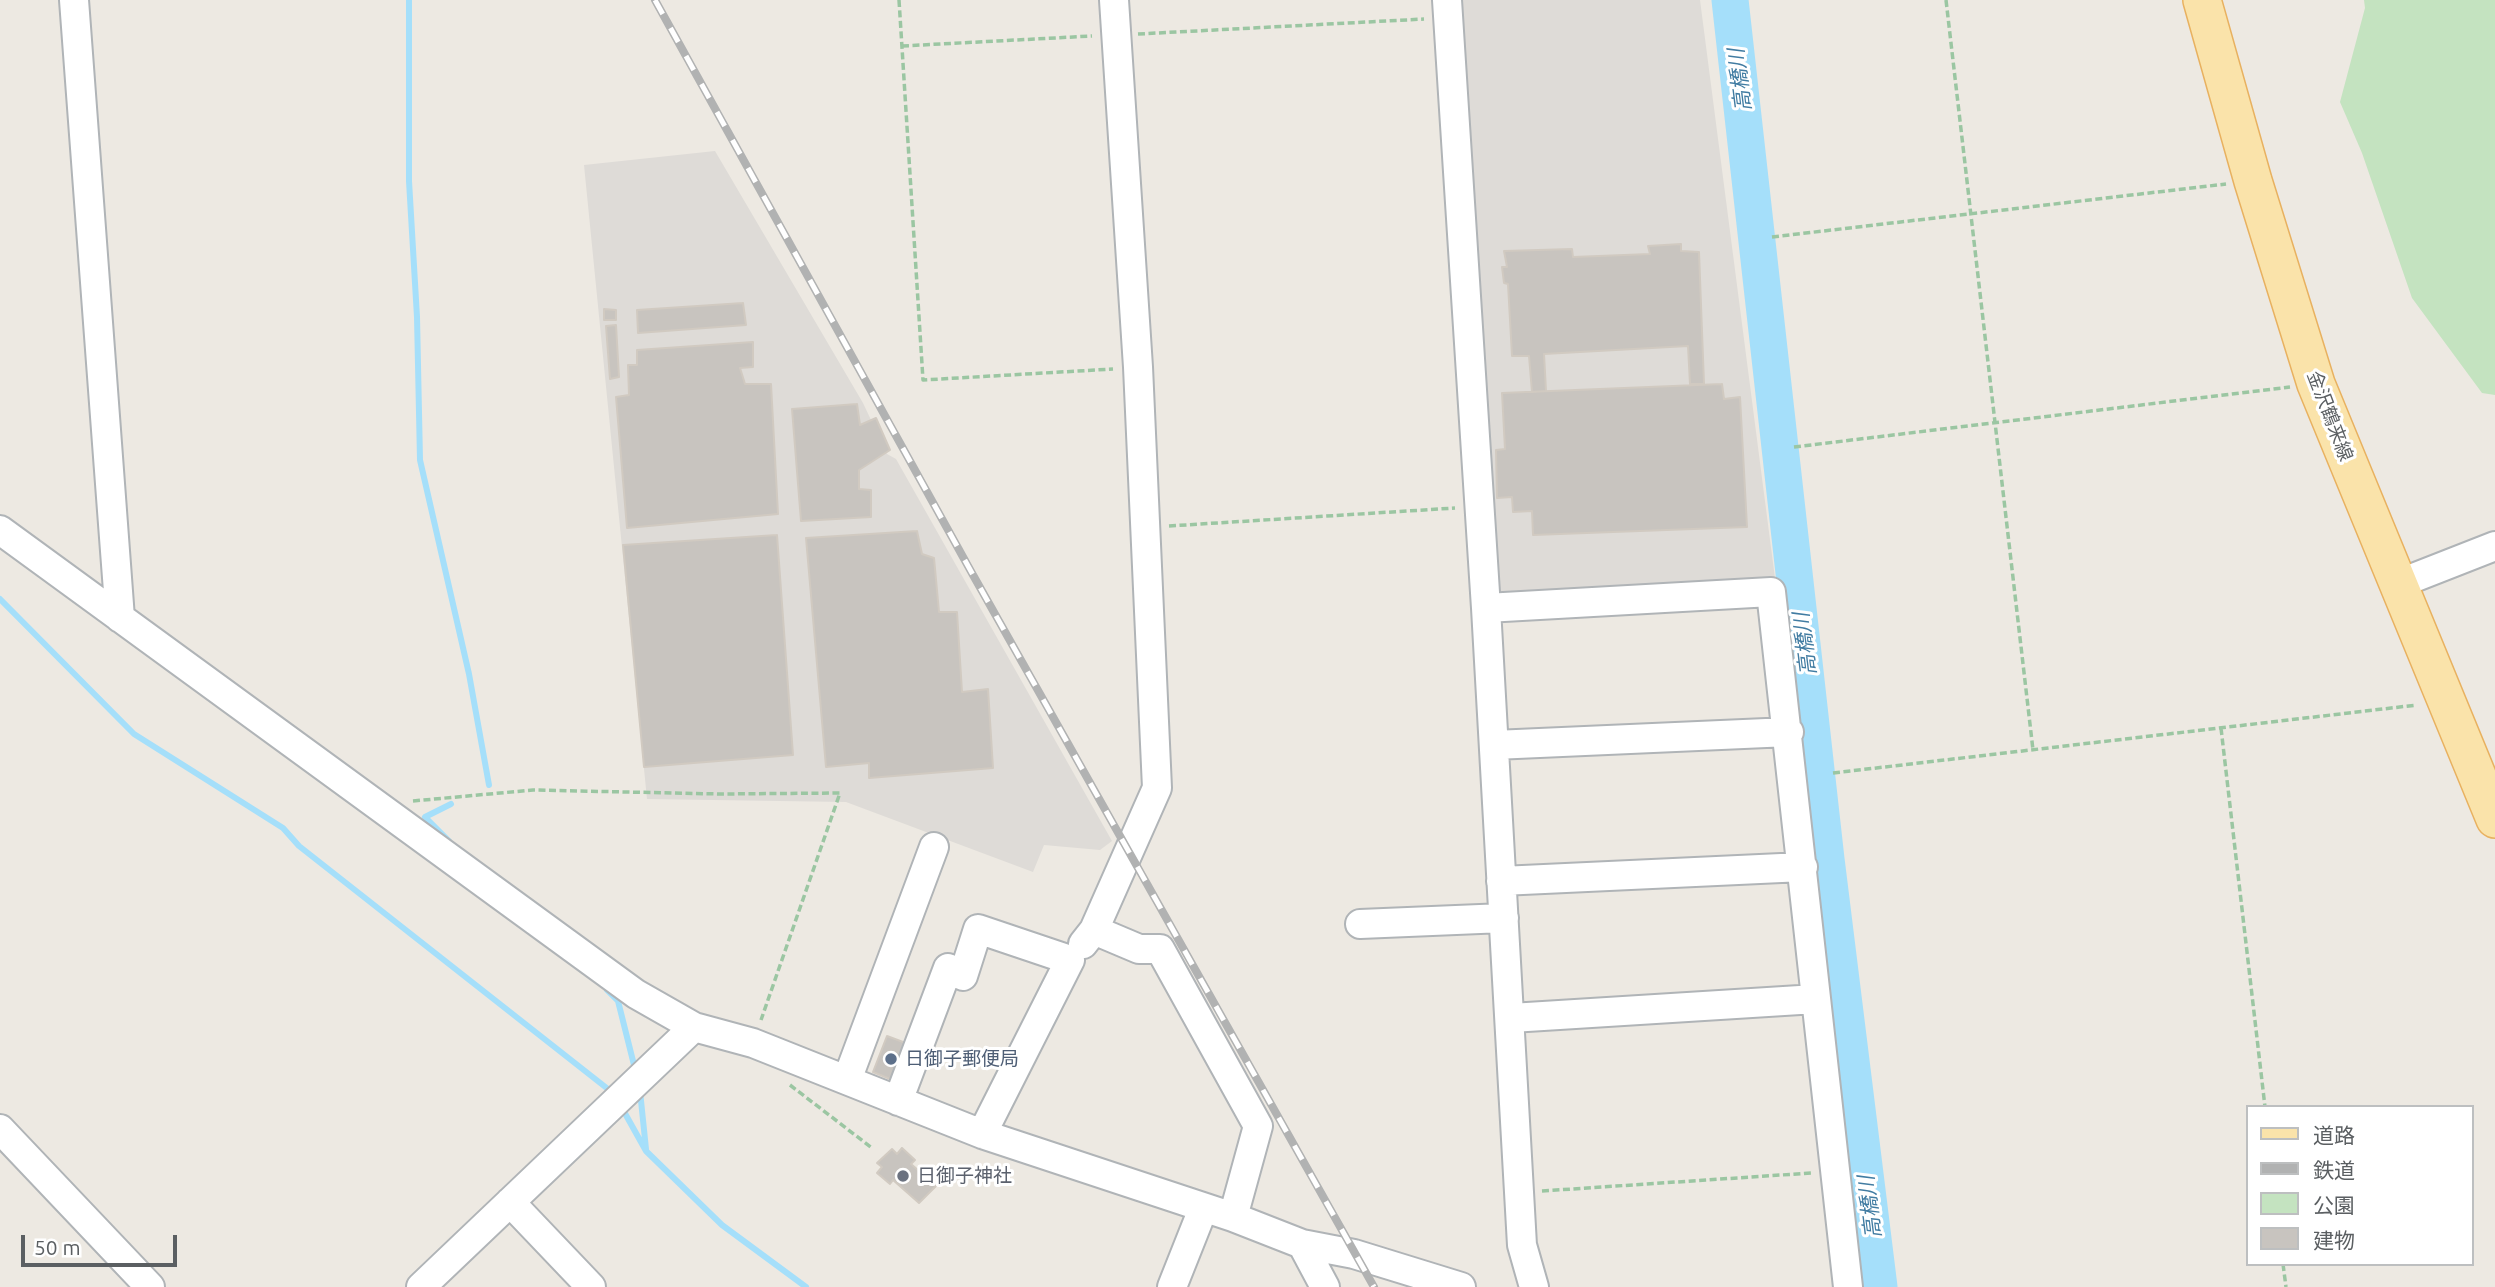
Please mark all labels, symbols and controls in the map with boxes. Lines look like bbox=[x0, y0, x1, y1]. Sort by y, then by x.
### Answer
water label: 高橋川 bbox=[1724, 47, 1756, 113]
street label: 金沢鶴来線 bbox=[2302, 368, 2358, 464]
water label: 高橋川 bbox=[1789, 611, 1821, 677]
place label: 日御子郵便局 bbox=[905, 1048, 1019, 1070]
marker: 日御子郵便局 bbox=[883, 1051, 899, 1067]
legend bbox=[2246, 1105, 2474, 1266]
text: 道路 bbox=[2313, 1123, 2355, 1147]
text: 鉄道 bbox=[2313, 1158, 2355, 1182]
place label: 日御子神社 bbox=[917, 1165, 1012, 1187]
marker: 日御子神社 bbox=[895, 1168, 911, 1184]
water label: 高橋川 bbox=[1854, 1174, 1886, 1240]
text: 公園 bbox=[2313, 1193, 2355, 1217]
scale bar bbox=[24, 1220, 180, 1264]
text: 建物 bbox=[2313, 1228, 2355, 1252]
text: 50 m bbox=[34, 1235, 81, 1259]

